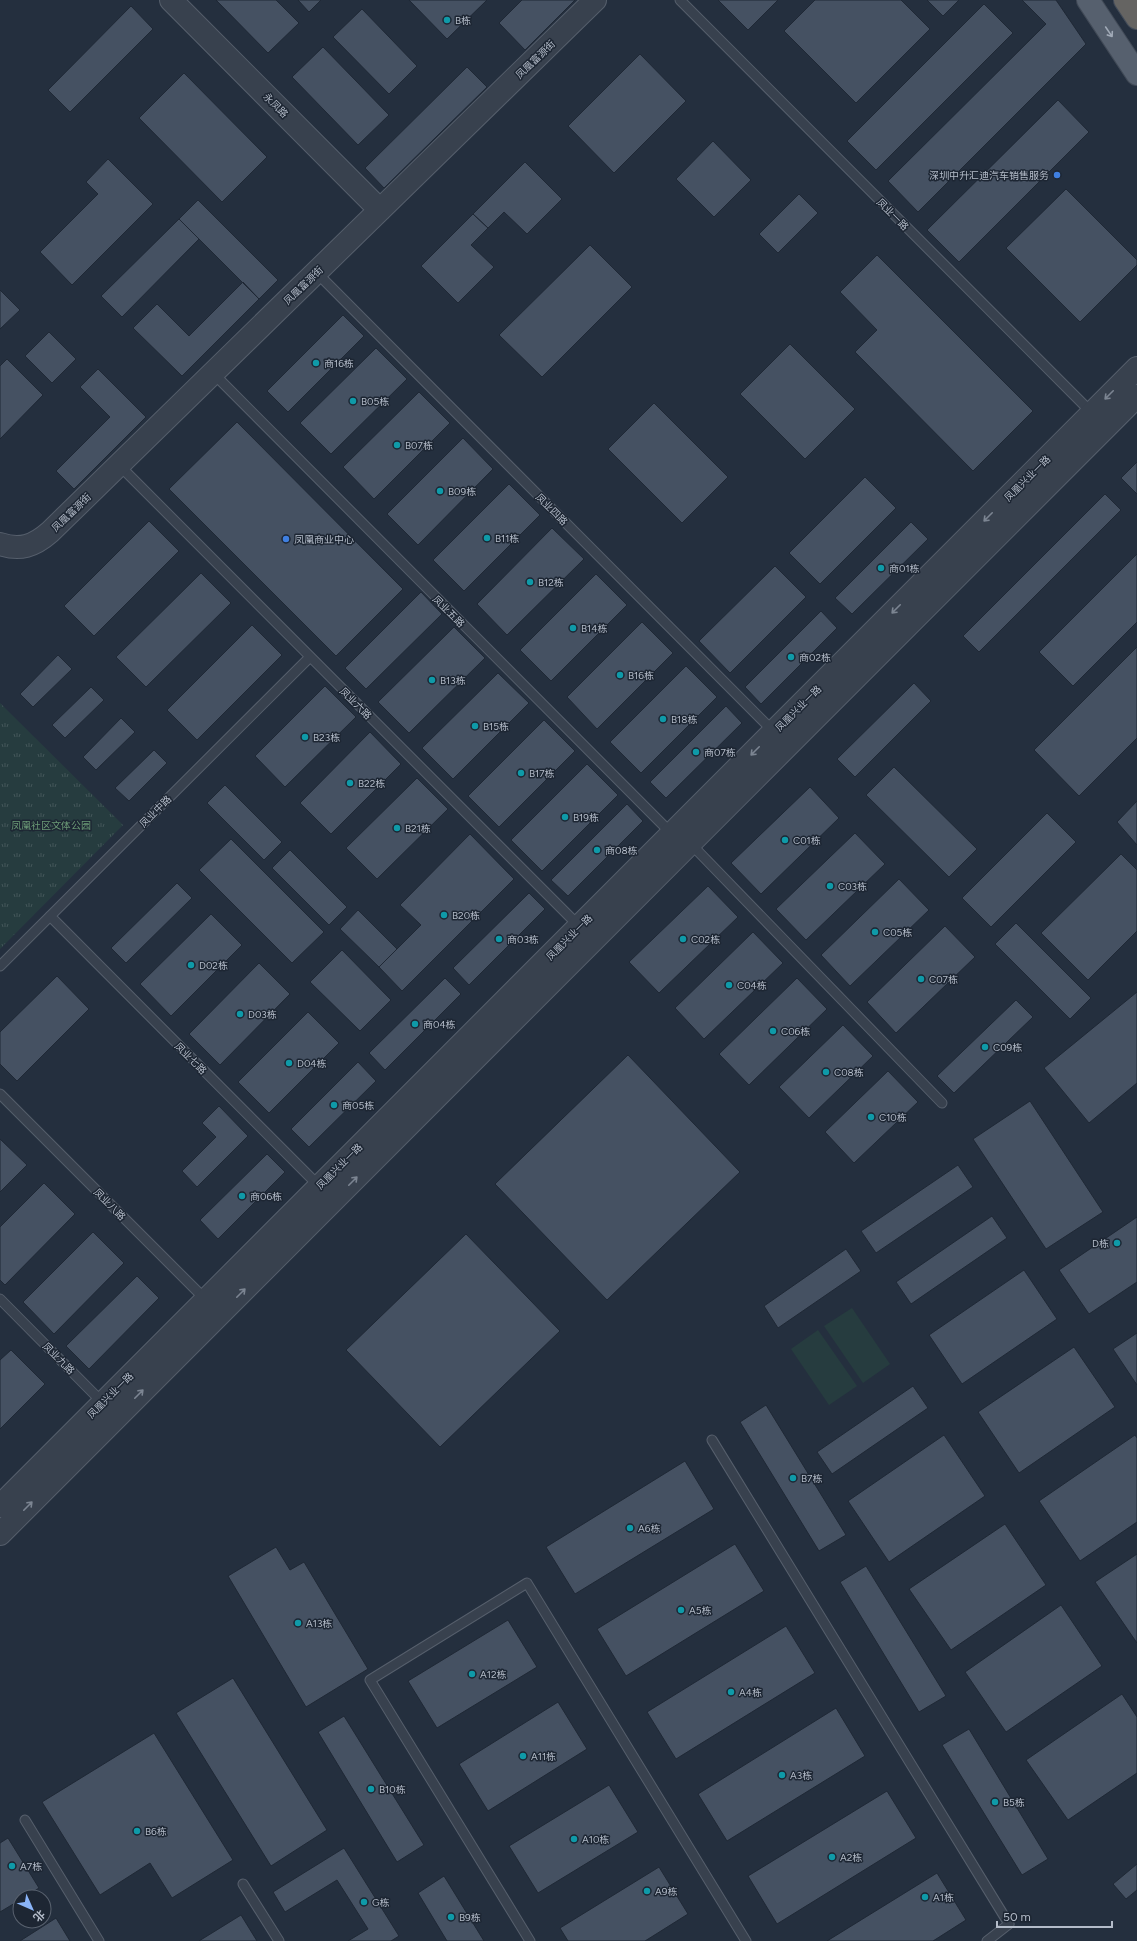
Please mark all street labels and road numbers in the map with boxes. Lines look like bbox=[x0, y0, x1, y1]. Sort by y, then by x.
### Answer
street label: 凤凰富源街 bbox=[513, 37, 558, 81]
street label: 永凤路 bbox=[260, 90, 291, 121]
street label: 凤业一路 bbox=[874, 196, 911, 233]
street label: 凤凰富源街 bbox=[281, 263, 326, 307]
street label: 凤凰兴业一路 bbox=[1002, 453, 1053, 504]
street label: 凤凰富源街 bbox=[49, 490, 94, 534]
street label: 凤业四路 bbox=[533, 491, 570, 528]
street label: 凤业五路 bbox=[430, 593, 467, 630]
street label: 凤凰兴业一路 bbox=[773, 683, 824, 734]
street label: 凤业六路 bbox=[337, 685, 374, 722]
street label: 凤业中路 bbox=[137, 793, 174, 830]
street label: 凤凰兴业一路 bbox=[544, 912, 595, 963]
street label: 凤业七路 bbox=[172, 1040, 209, 1077]
street label: 凤凰兴业一路 bbox=[314, 1141, 365, 1192]
street label: 凤业八路 bbox=[91, 1186, 128, 1223]
street label: 凤业九路 bbox=[40, 1340, 77, 1377]
street label: 凤凰兴业一路 bbox=[85, 1370, 136, 1421]

